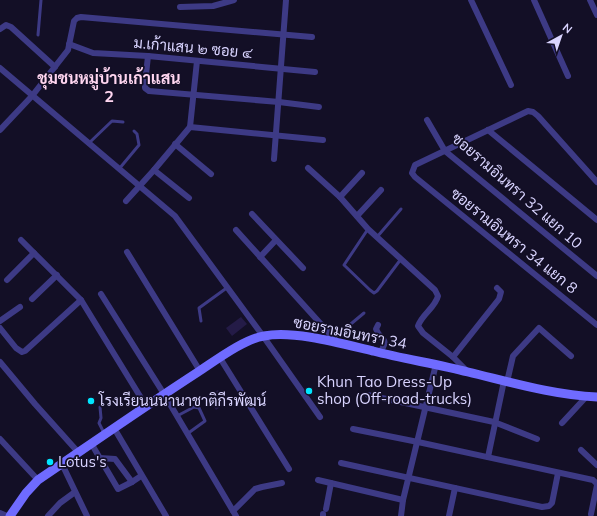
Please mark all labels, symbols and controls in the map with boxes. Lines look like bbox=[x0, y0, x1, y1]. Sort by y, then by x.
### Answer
north arrow bbox=[541, 16, 581, 56]
text: N bbox=[560, 20, 575, 36]
street label: ม.เก้าแสน ๒ ซอย ๔ bbox=[133, 33, 254, 62]
district label: ชุมชนหมู่บ้านเก้าแสน 2 bbox=[37, 67, 181, 106]
street label: ซอยรามอินทรา 32 แยก 10 bbox=[448, 129, 586, 253]
street label: ซอยรามอินทรา 34 แยก 8 bbox=[447, 184, 582, 298]
street label: ซอยรามอินทรา 34 bbox=[292, 312, 408, 353]
place label: Khun Tao Dress-Up shop (Off-road-trucks) bbox=[317, 372, 472, 408]
marker: Khun Tao Dress-Up shop (Off-road-trucks) bbox=[304, 386, 314, 396]
place label: โรงเรียนนนานาชาติกีรพัฒน์ bbox=[98, 391, 266, 410]
marker: โรงเรียนนนานาชาติกีรพัฒน์ bbox=[86, 396, 96, 406]
place label: Lotus's bbox=[58, 452, 107, 471]
marker: Lotus's bbox=[45, 457, 55, 467]

